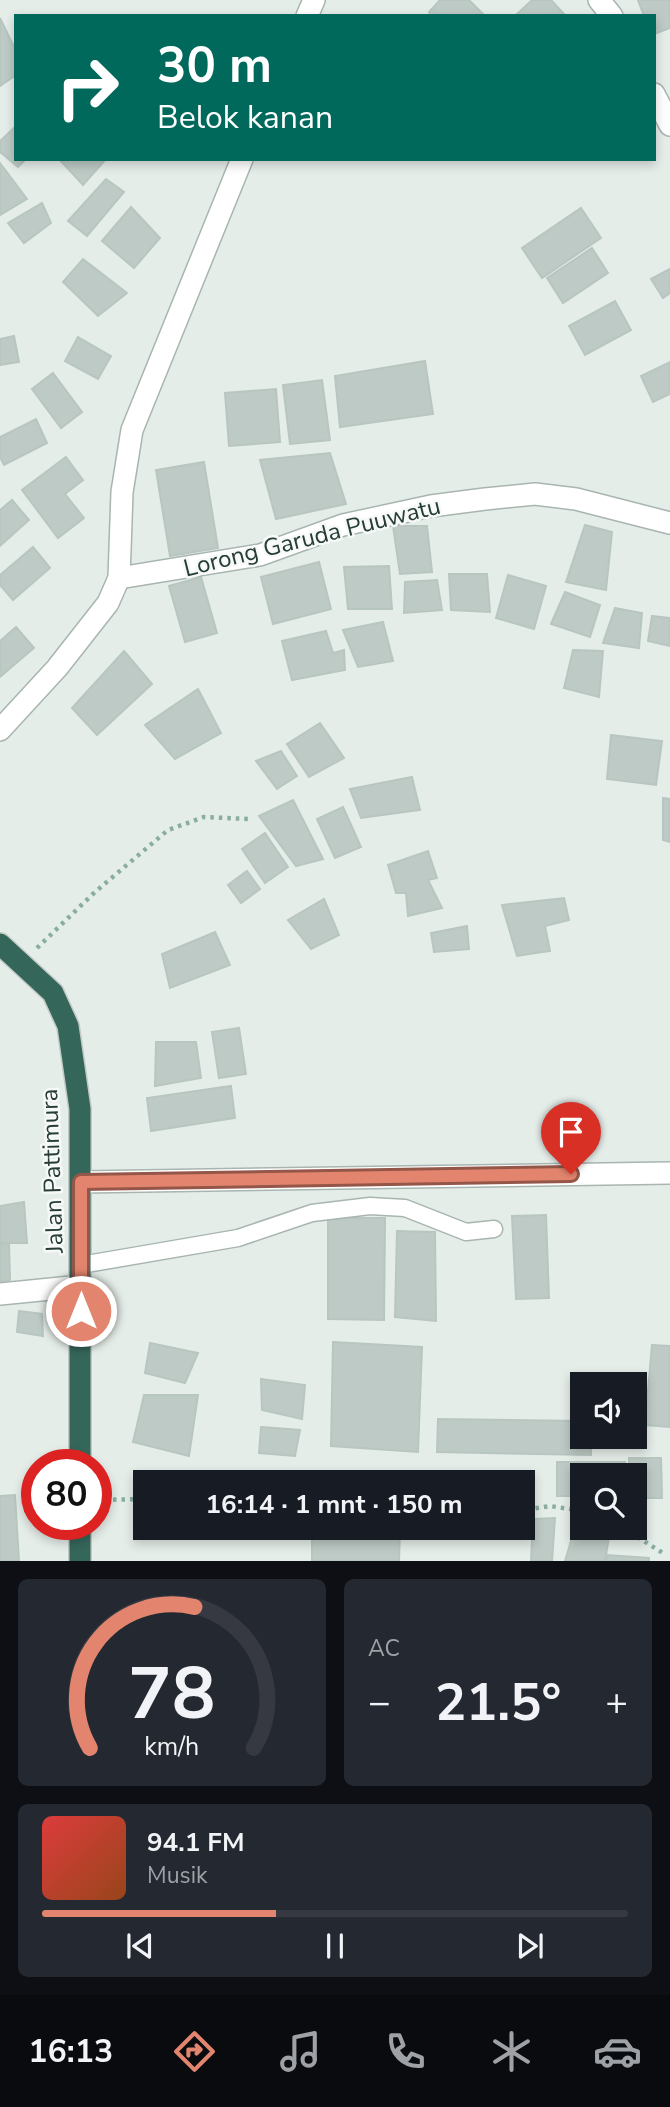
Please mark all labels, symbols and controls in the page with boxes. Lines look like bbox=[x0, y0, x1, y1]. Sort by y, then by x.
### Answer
text: 30 m bbox=[157, 32, 272, 99]
icon: right bbox=[42, 42, 133, 133]
text: Belok kanan bbox=[157, 96, 333, 139]
street label: Lorong Garuda Puuwatu bbox=[180, 490, 444, 584]
street label: Jalan Pattimura bbox=[33, 1088, 71, 1255]
pin bbox=[541, 1102, 601, 1174]
icon: arrive bbox=[552, 1113, 590, 1151]
position arrow bbox=[44, 1274, 118, 1348]
map controls bbox=[570, 1372, 647, 1540]
button: sound bbox=[570, 1372, 647, 1449]
speed limit sign: 80 bbox=[21, 1449, 112, 1540]
button: search bbox=[570, 1463, 647, 1540]
text: 16:14 · 1 mnt · 150 m bbox=[205, 1487, 463, 1522]
text: AC bbox=[368, 1633, 400, 1664]
text: 78 bbox=[128, 1645, 216, 1745]
text: 21.5° bbox=[435, 1667, 561, 1738]
text: − bbox=[368, 1677, 391, 1728]
text: + bbox=[605, 1677, 628, 1728]
text: km/h bbox=[144, 1730, 200, 1764]
text: 94.1 FM bbox=[147, 1825, 244, 1860]
text: Musik bbox=[147, 1860, 207, 1891]
icon: previous bbox=[121, 1927, 159, 1965]
icon: pause bbox=[316, 1927, 354, 1965]
icon: next bbox=[511, 1927, 549, 1965]
icon: directions bbox=[170, 2027, 219, 2076]
icon: music bbox=[276, 2027, 325, 2076]
icon: phone bbox=[381, 2027, 430, 2076]
icon: climate bbox=[487, 2027, 536, 2076]
icon: car bbox=[593, 2027, 642, 2076]
text: 16:13 bbox=[28, 2030, 113, 2073]

